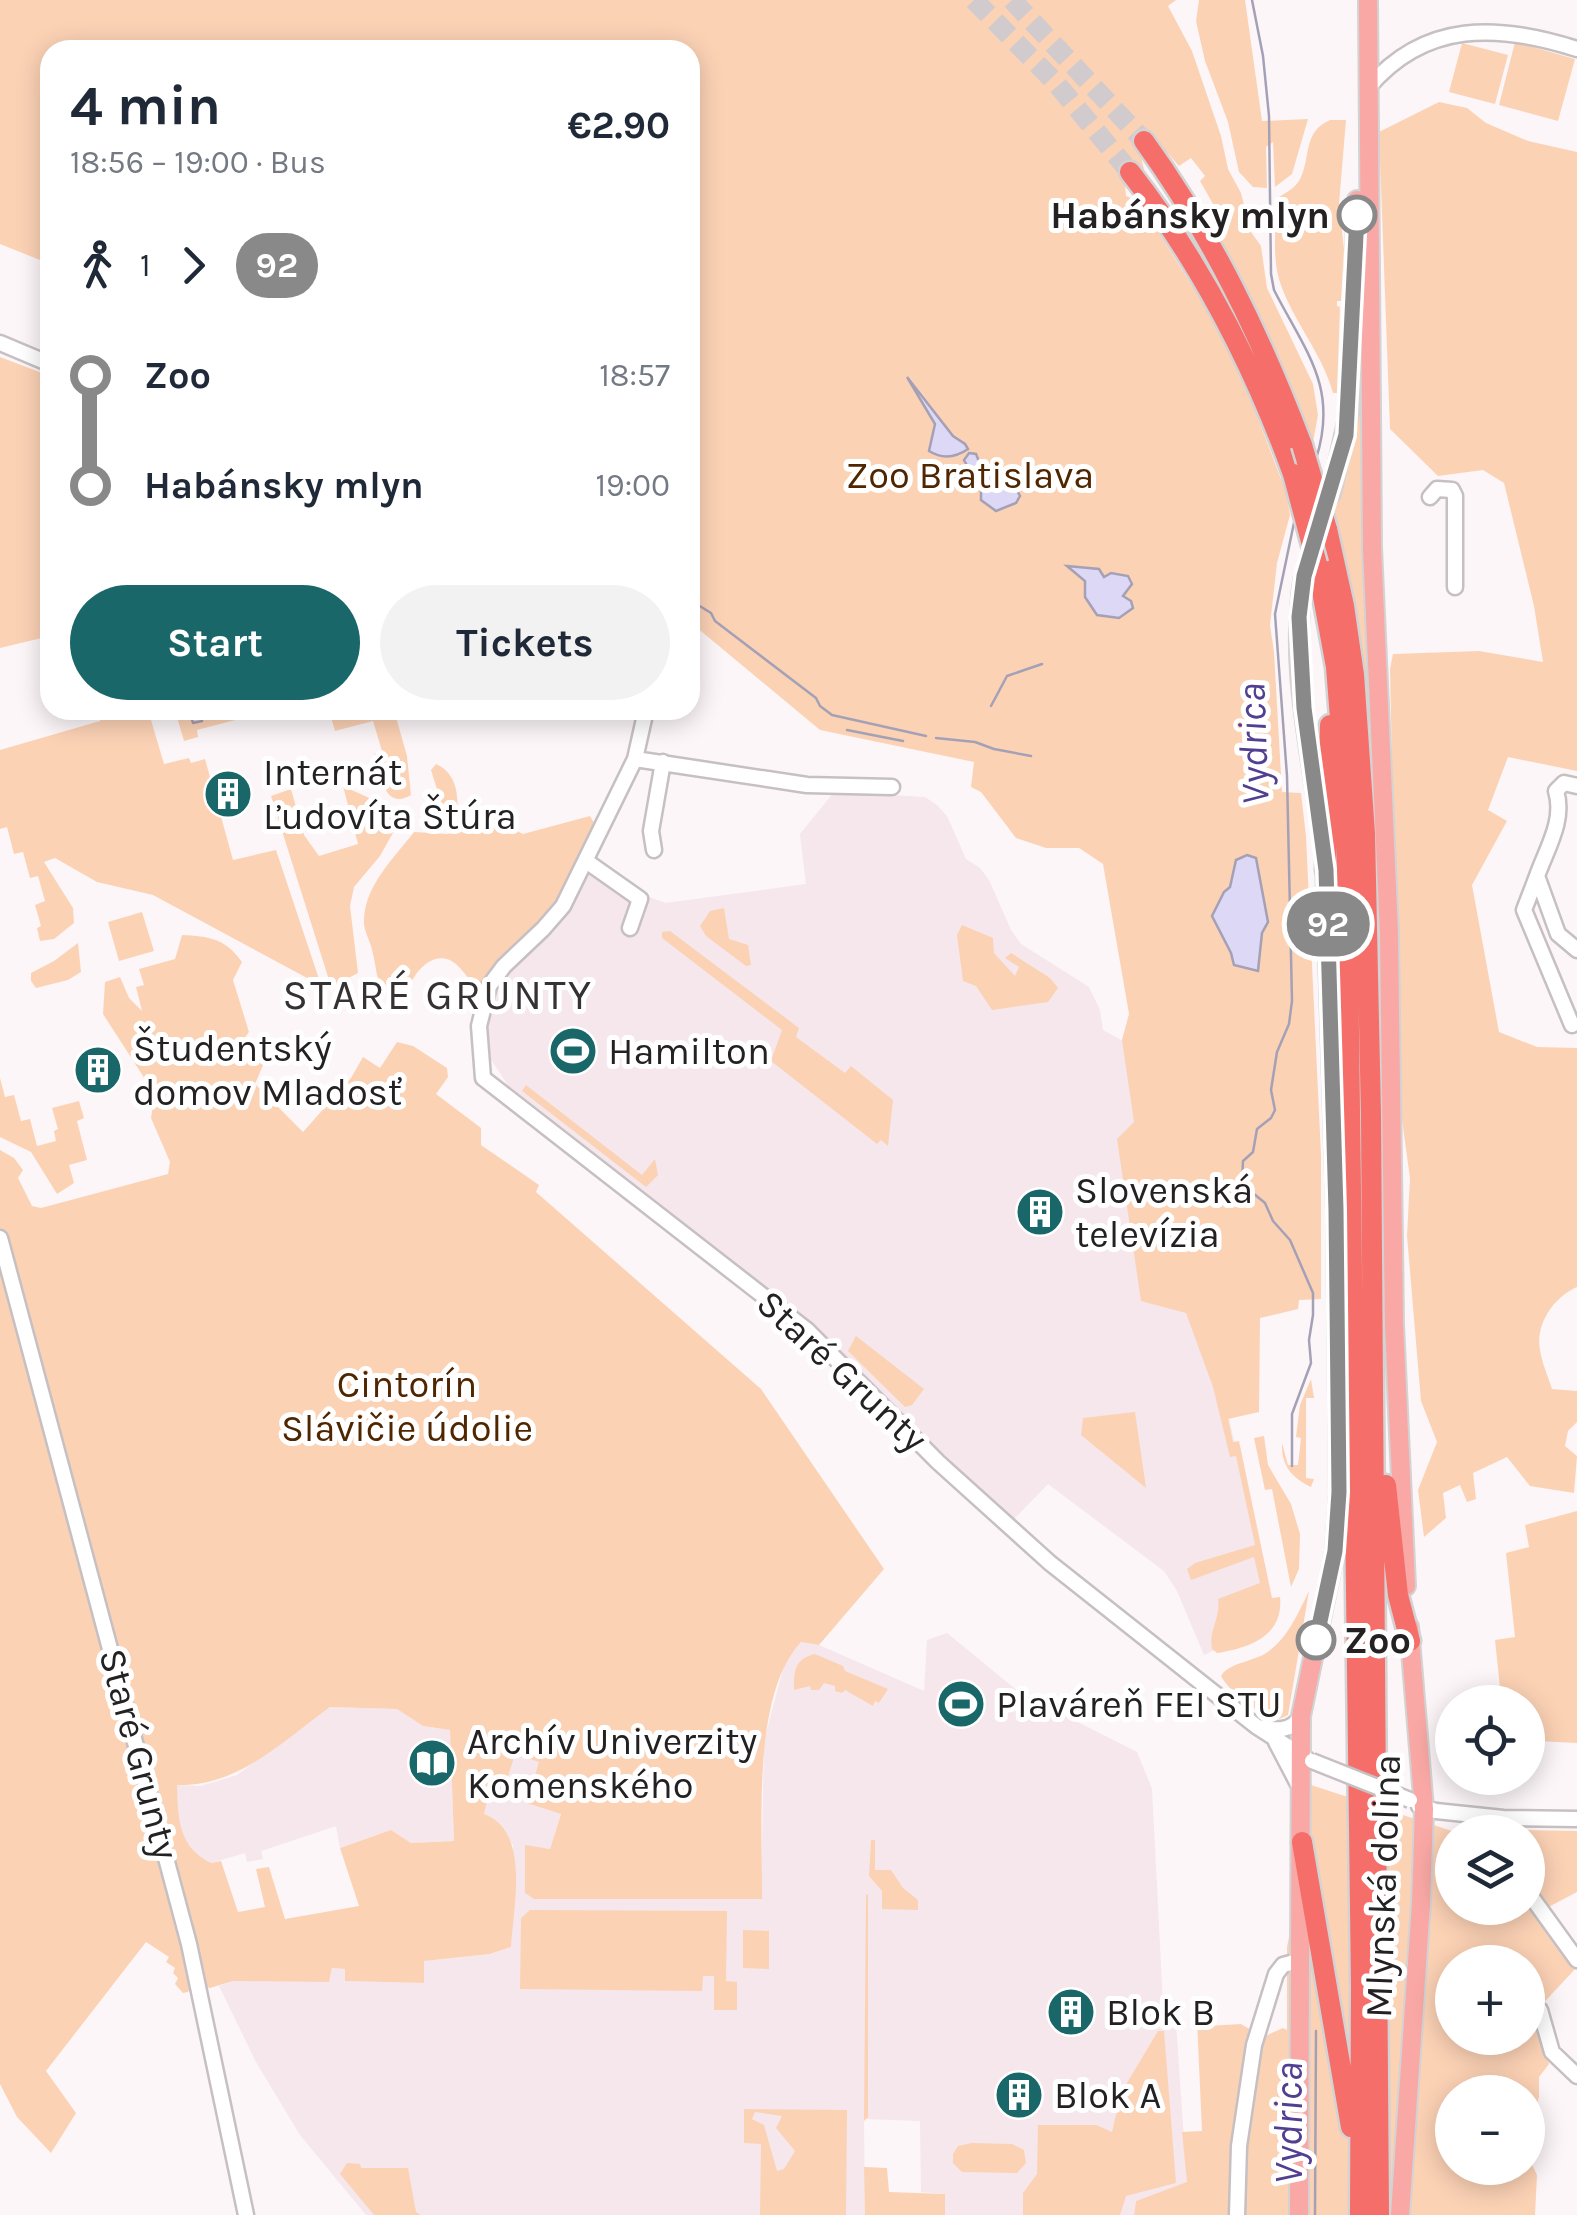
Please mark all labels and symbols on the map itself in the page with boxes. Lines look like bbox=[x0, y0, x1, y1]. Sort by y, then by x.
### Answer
place label: Habánsky mlyn bbox=[1050, 193, 1330, 238]
marker: Habánsky mlyn bbox=[1338, 196, 1376, 234]
park label: Zoo Bratislava bbox=[846, 453, 1094, 498]
water label: Vydrica bbox=[1227, 682, 1279, 806]
place label: Internát Ľudovíta Štúra bbox=[263, 750, 517, 839]
building icon: Internát Ľudovíta Štúra bbox=[202, 768, 254, 820]
line badge: 92 bbox=[1283, 892, 1373, 956]
district label: STARÉ GRUNTY bbox=[282, 969, 594, 1020]
place label: Študentský domov Mladosť bbox=[133, 1025, 402, 1115]
sports icon: Hamilton bbox=[547, 1025, 599, 1077]
place label: Hamilton bbox=[608, 1029, 770, 1074]
building icon: Študentský domov Mladosť bbox=[72, 1044, 124, 1096]
place label: Slovenská televízia bbox=[1075, 1168, 1253, 1257]
building icon: Slovenská televízia bbox=[1014, 1186, 1066, 1238]
street label: Staré Grunty bbox=[747, 1281, 937, 1462]
park label: Cintorín Slávičie údolie bbox=[281, 1362, 533, 1451]
place label: Zoo bbox=[1344, 1618, 1411, 1663]
marker: Zoo bbox=[1297, 1621, 1335, 1659]
street label: Staré Grunty bbox=[89, 1644, 189, 1865]
sports icon: Plaváreň FEI STU bbox=[935, 1678, 987, 1730]
place label: Plaváreň FEI STU bbox=[996, 1682, 1282, 1727]
place label: Archív Univerzity Komenského bbox=[467, 1719, 758, 1808]
library icon: Archív Univerzity Komenského bbox=[406, 1737, 458, 1789]
street label: Mlynská dolina bbox=[1356, 1753, 1410, 2019]
building icon: Blok B bbox=[1045, 1986, 1097, 2038]
place label: Blok B bbox=[1106, 1990, 1215, 2035]
water label: Vydrica bbox=[1265, 2062, 1312, 2184]
building icon: Blok A bbox=[993, 2069, 1045, 2121]
place label: Blok A bbox=[1054, 2073, 1161, 2118]

